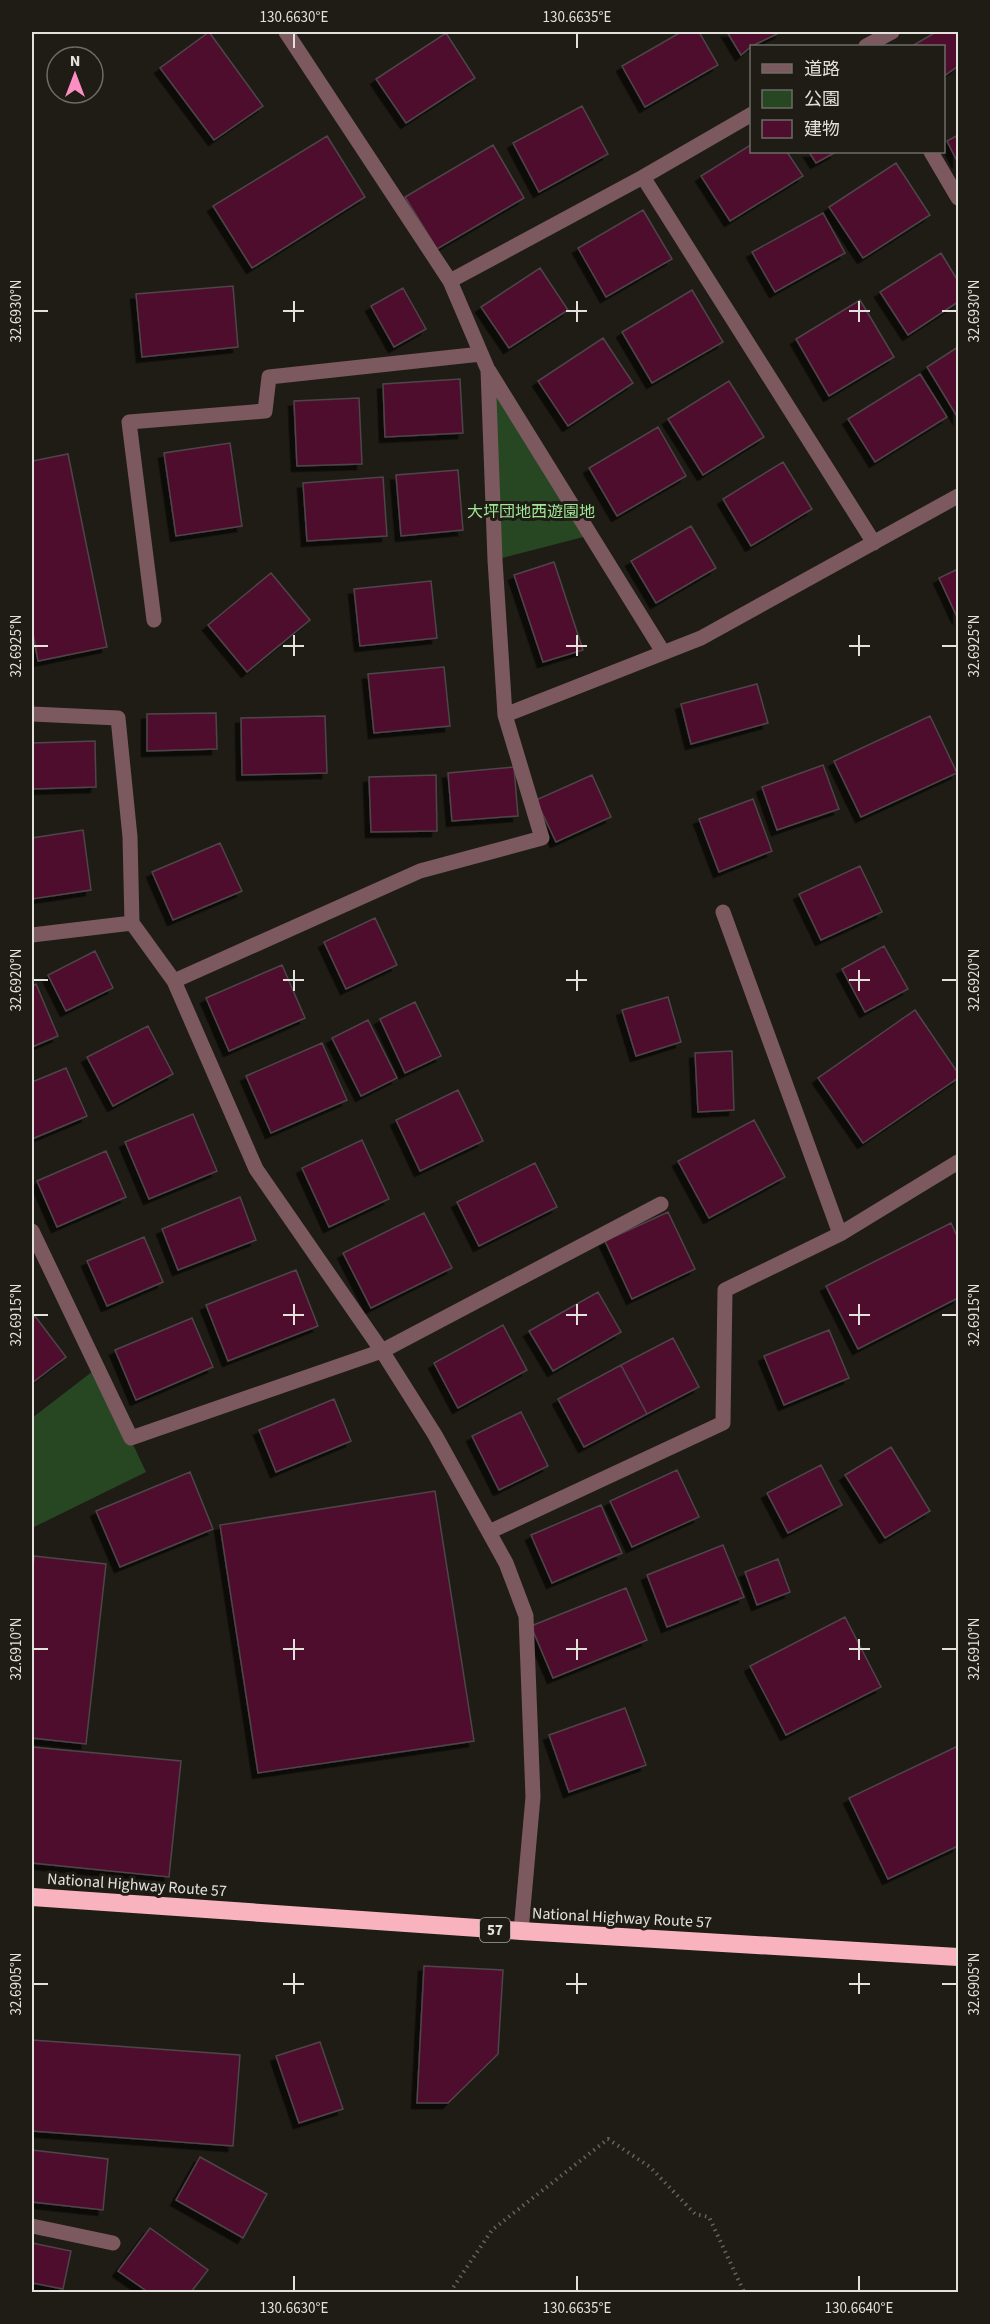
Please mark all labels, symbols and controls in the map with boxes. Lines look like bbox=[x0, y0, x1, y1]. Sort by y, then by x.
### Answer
text: 130.6630°E bbox=[260, 7, 328, 28]
text: 130.6635°E bbox=[543, 7, 611, 28]
north arrow bbox=[45, 45, 105, 105]
legend bbox=[750, 45, 945, 153]
text: N bbox=[70, 50, 80, 72]
text: 道路 bbox=[804, 57, 840, 82]
text: 公園 bbox=[804, 87, 840, 112]
text: 建物 bbox=[804, 117, 840, 142]
text: 32.6930°N bbox=[6, 279, 27, 343]
text: 32.6930°N bbox=[964, 279, 985, 343]
park label: 大坪団地西遊園地 bbox=[467, 501, 595, 523]
text: 32.6925°N bbox=[6, 614, 27, 678]
text: 32.6925°N bbox=[964, 614, 985, 678]
text: 32.6920°N bbox=[6, 948, 27, 1012]
text: 32.6920°N bbox=[964, 948, 985, 1012]
text: 32.6915°N bbox=[6, 1283, 27, 1347]
text: 32.6915°N bbox=[964, 1283, 985, 1347]
text: 32.6910°N bbox=[6, 1617, 27, 1681]
text: 32.6910°N bbox=[964, 1617, 985, 1681]
street label: National Highway Route 57 bbox=[46, 1868, 228, 1902]
street label: National Highway Route 57 bbox=[532, 1902, 713, 1934]
road number: 57 bbox=[480, 1918, 510, 1942]
text: 32.6905°N bbox=[6, 1952, 27, 2016]
text: 32.6905°N bbox=[964, 1952, 985, 2016]
text: 130.6630°E bbox=[260, 2298, 328, 2319]
text: 130.6635°E bbox=[543, 2298, 611, 2319]
text: 130.6640°E bbox=[825, 2298, 893, 2319]

